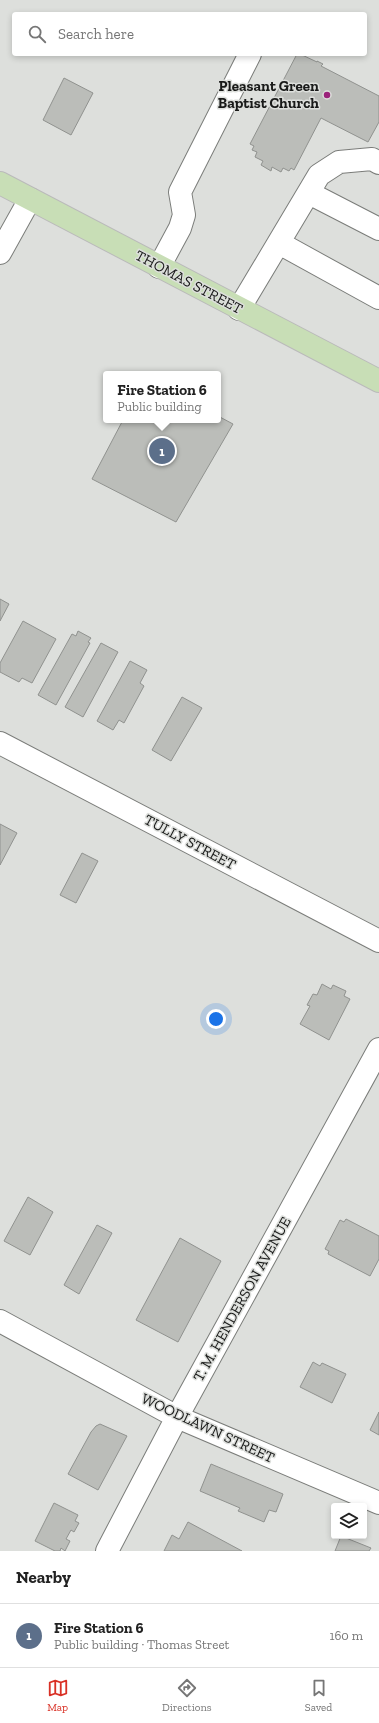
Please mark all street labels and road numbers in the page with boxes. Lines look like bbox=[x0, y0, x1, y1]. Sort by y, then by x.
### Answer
street label: THOMAS STREET bbox=[132, 246, 246, 318]
street label: TULLY STREET bbox=[141, 810, 239, 874]
street label: T. M. HENDERSON AVENUE bbox=[189, 1213, 295, 1384]
street label: WOODLAWN STREET bbox=[139, 1389, 277, 1467]

